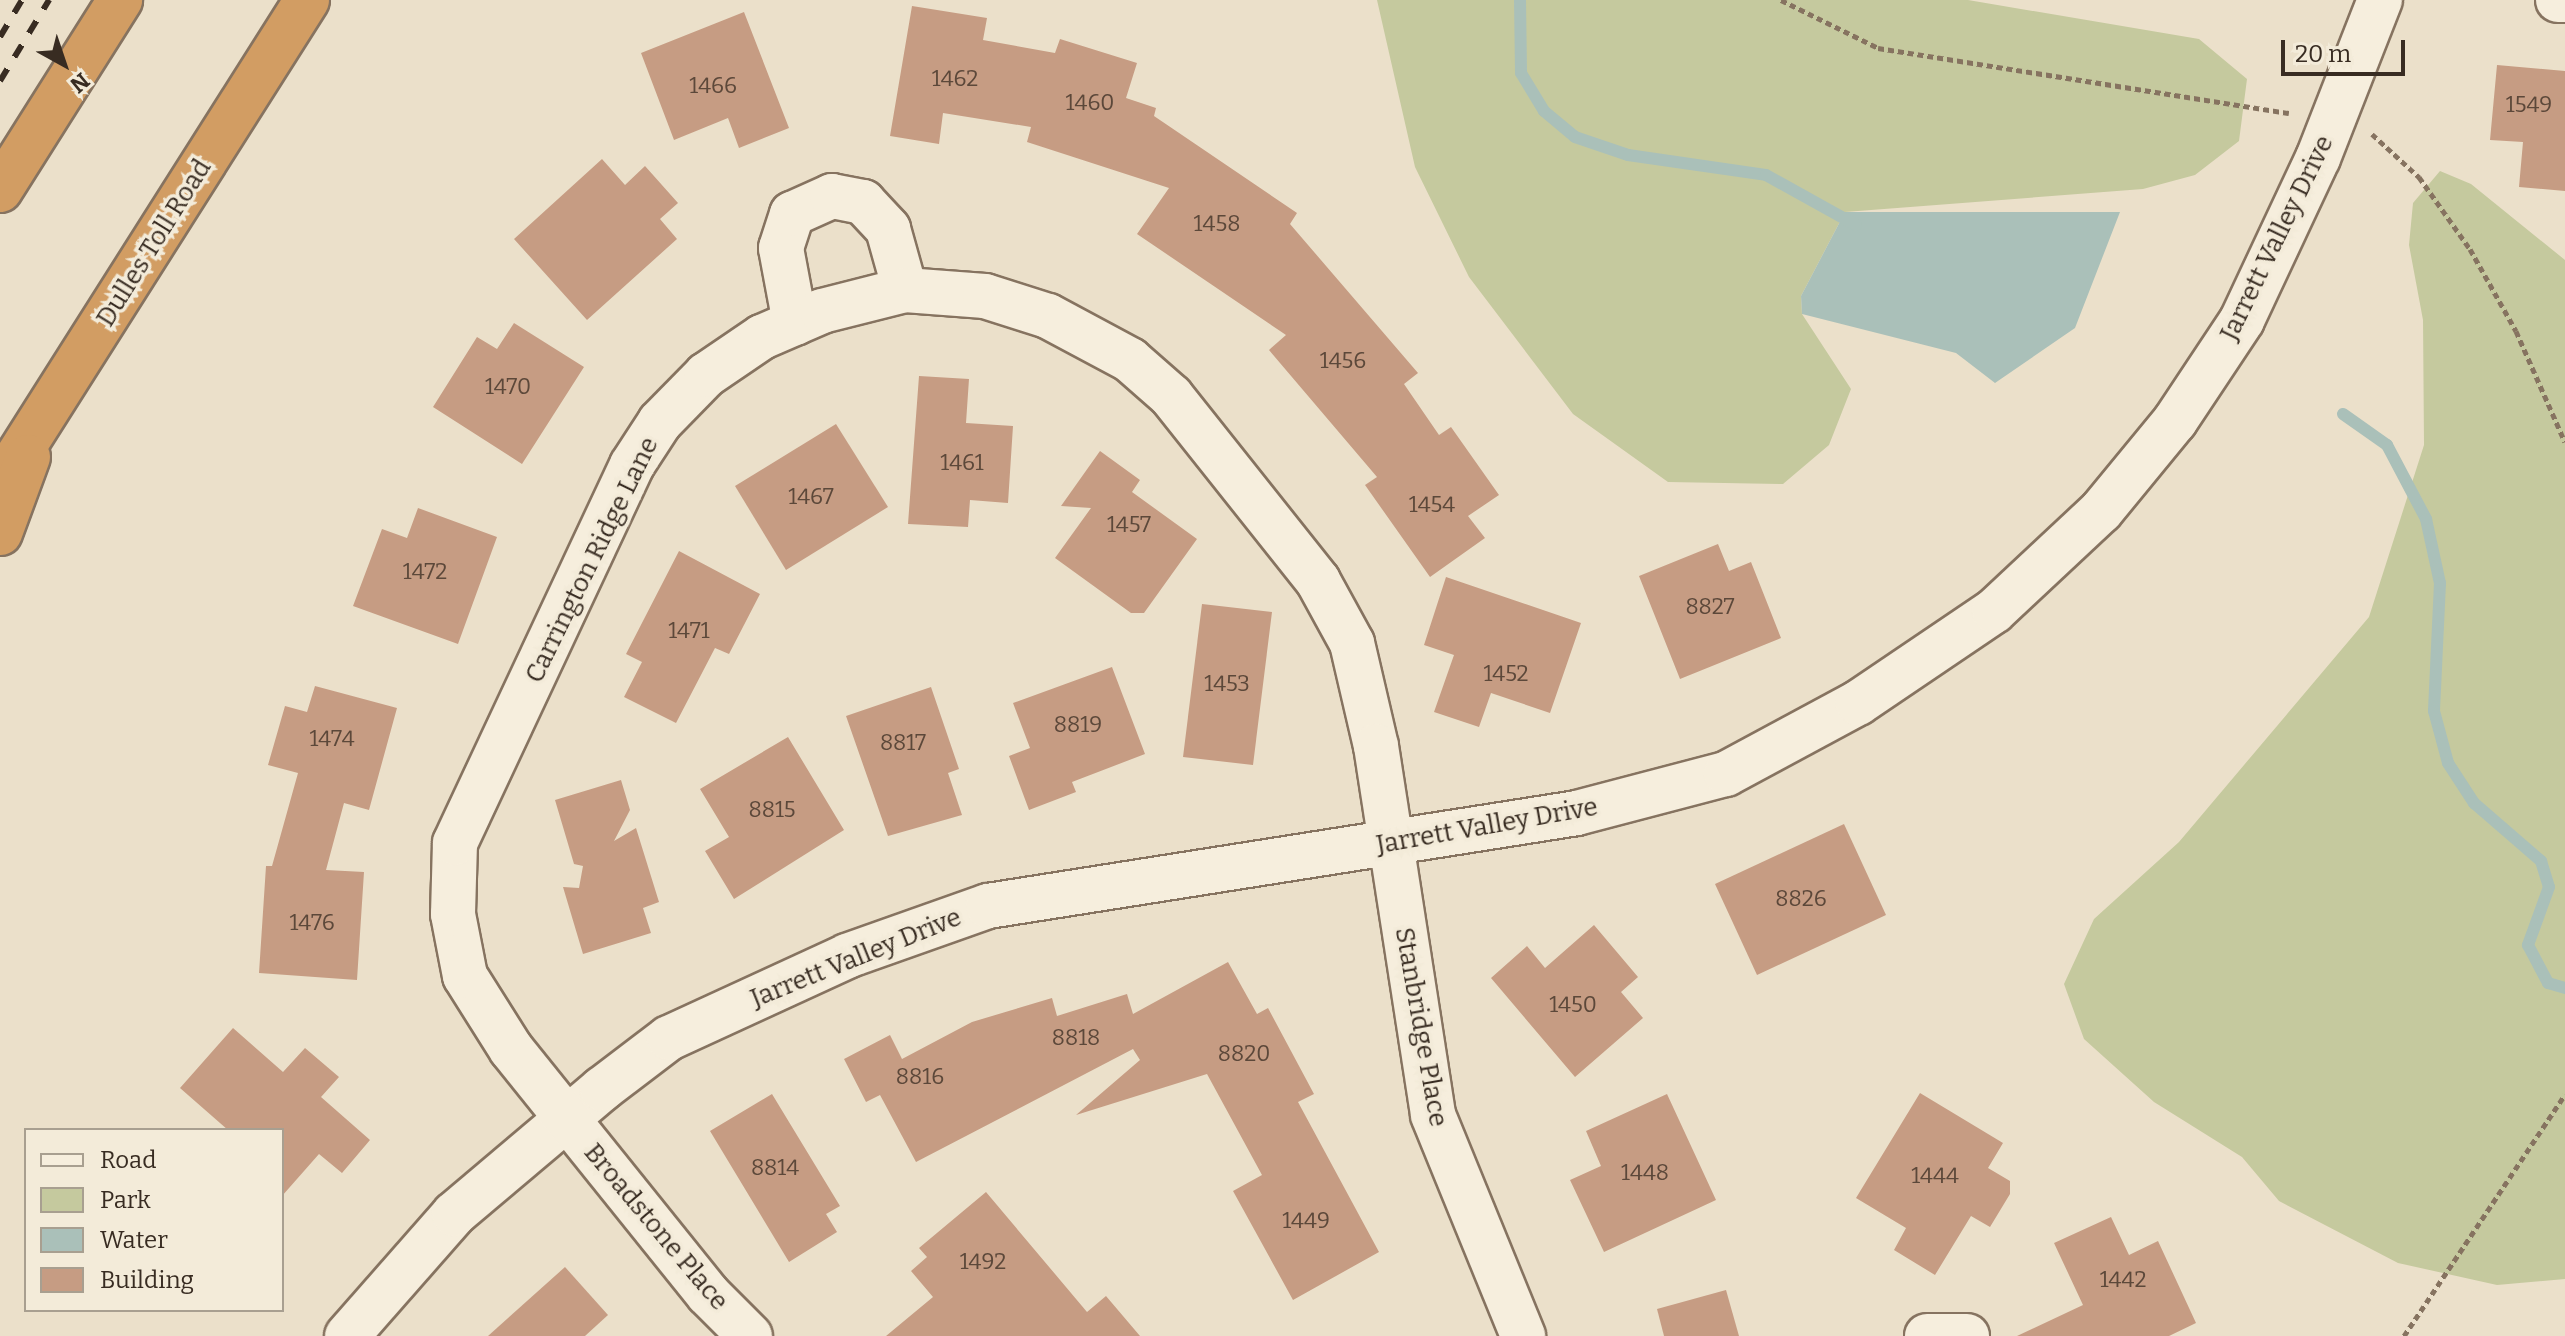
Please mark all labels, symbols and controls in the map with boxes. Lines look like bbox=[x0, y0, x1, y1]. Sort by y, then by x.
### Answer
north arrow bbox=[24, 24, 104, 104]
scale bar bbox=[2285, 24, 2409, 74]
text: 20 m bbox=[2295, 40, 2351, 68]
house number: 1462 bbox=[932, 66, 978, 92]
text: N bbox=[65, 67, 95, 99]
house number: 1466 bbox=[689, 73, 737, 99]
house number: 1460 bbox=[1066, 90, 1114, 116]
house number: 1549 bbox=[2506, 92, 2552, 118]
street label: Jarrett Valley Drive bbox=[2214, 130, 2340, 346]
street label: Dulles Toll Road bbox=[90, 154, 218, 332]
house number: 1458 bbox=[1194, 211, 1240, 237]
house number: 1456 bbox=[1320, 348, 1366, 374]
house number: 1470 bbox=[485, 374, 531, 400]
street label: Carrington Ridge Lane bbox=[519, 432, 665, 688]
house number: 1461 bbox=[940, 450, 984, 476]
house number: 1467 bbox=[788, 484, 834, 510]
house number: 1454 bbox=[1409, 492, 1455, 518]
house number: 1457 bbox=[1107, 512, 1151, 538]
house number: 1472 bbox=[403, 559, 447, 585]
house number: 8827 bbox=[1685, 594, 1735, 620]
house number: 1471 bbox=[668, 618, 710, 644]
house number: 1452 bbox=[1483, 661, 1529, 687]
house number: 1453 bbox=[1204, 671, 1250, 697]
house number: 8819 bbox=[1054, 712, 1102, 738]
house number: 1474 bbox=[309, 726, 355, 752]
house number: 8817 bbox=[880, 730, 926, 756]
street label: Jarrett Valley Drive bbox=[1374, 791, 1600, 861]
house number: 8815 bbox=[748, 797, 796, 823]
house number: 8826 bbox=[1775, 886, 1827, 912]
street label: Jarrett Valley Drive bbox=[746, 902, 966, 1014]
house number: 1476 bbox=[289, 910, 335, 936]
street label: Stanbridge Place bbox=[1388, 925, 1454, 1129]
house number: 1450 bbox=[1549, 992, 1597, 1018]
house number: 8818 bbox=[1052, 1025, 1100, 1051]
house number: 8820 bbox=[1218, 1041, 1270, 1067]
house number: 8816 bbox=[896, 1064, 944, 1090]
legend bbox=[24, 1128, 284, 1312]
street label: Broadstone Place bbox=[577, 1137, 735, 1317]
text: Road bbox=[100, 1146, 156, 1174]
house number: 8814 bbox=[751, 1155, 799, 1181]
house number: 1448 bbox=[1621, 1160, 1669, 1186]
house number: 1444 bbox=[1911, 1163, 1959, 1189]
text: Park bbox=[100, 1186, 151, 1214]
house number: 1449 bbox=[1282, 1208, 1330, 1234]
text: Water bbox=[100, 1226, 168, 1254]
house number: 1492 bbox=[960, 1249, 1006, 1275]
text: Building bbox=[100, 1266, 194, 1294]
house number: 1442 bbox=[2100, 1267, 2146, 1293]

